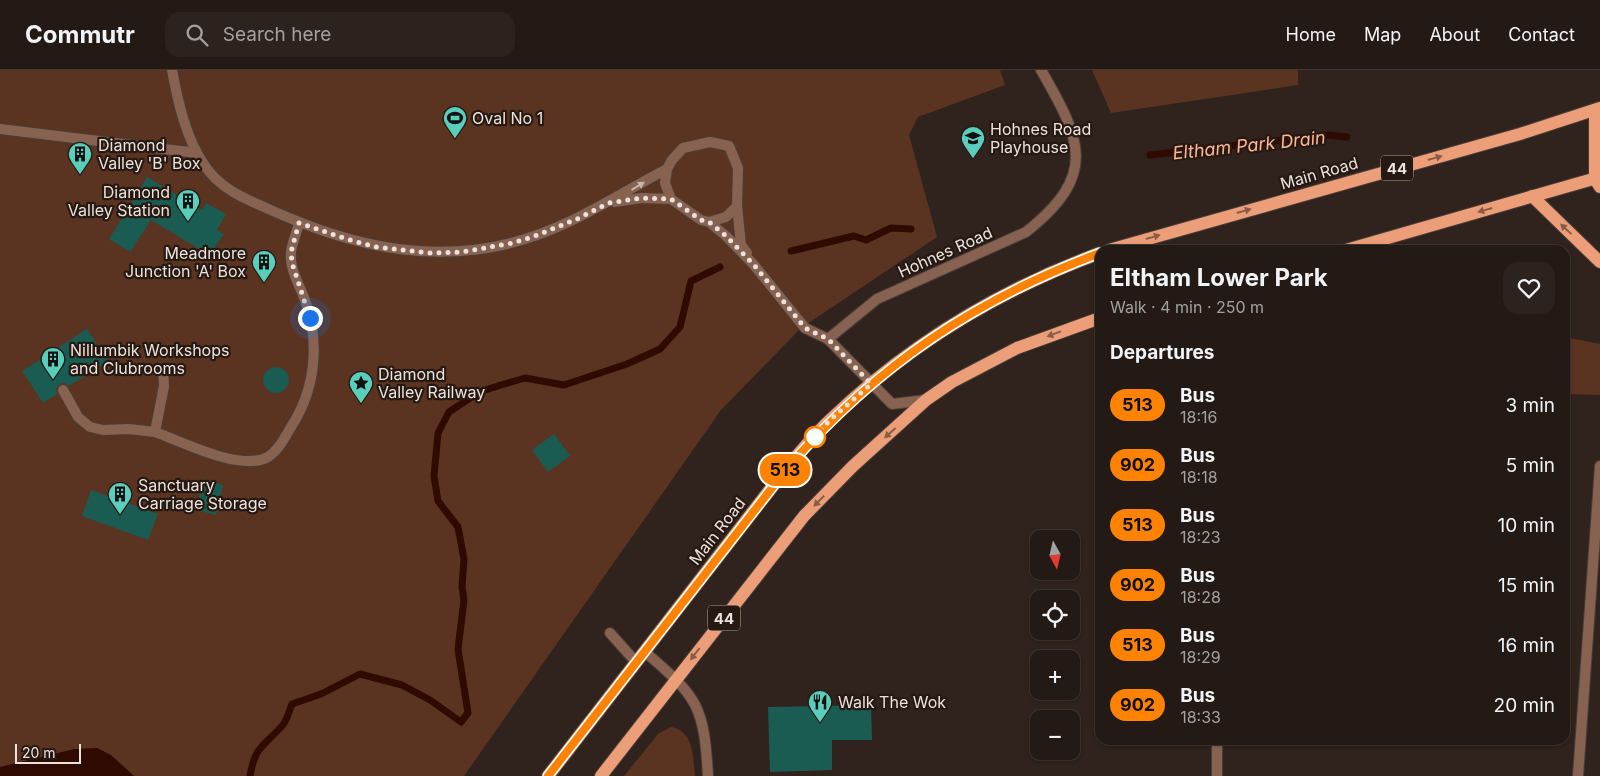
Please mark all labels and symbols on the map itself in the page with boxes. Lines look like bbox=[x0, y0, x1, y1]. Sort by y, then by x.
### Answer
sports icon: Oval No 1 bbox=[442, 105, 468, 139]
place label: Oval No 1 bbox=[472, 108, 543, 128]
place label: Hohnes Road Playhouse bbox=[990, 119, 1091, 157]
school or university icon: Hohnes Road Playhouse bbox=[960, 125, 986, 159]
water label: Eltham Park Drain bbox=[1171, 127, 1327, 163]
place label: Diamond Valley 'B' Box bbox=[98, 135, 201, 173]
building icon: Diamond Valley 'B' Box bbox=[67, 141, 93, 175]
street label: Main Road bbox=[1278, 152, 1360, 194]
one-way arrow bbox=[1427, 153, 1442, 161]
road number: 44 bbox=[1381, 156, 1413, 180]
one-way arrow bbox=[631, 181, 644, 190]
place label: Diamond Valley Station bbox=[68, 182, 170, 220]
building icon: Diamond Valley Station bbox=[175, 188, 201, 222]
one-way arrow bbox=[1477, 206, 1492, 214]
one-way arrow bbox=[1237, 207, 1252, 215]
street label: Hohnes Road bbox=[895, 222, 995, 282]
one-way arrow bbox=[1561, 223, 1573, 235]
one-way arrow bbox=[1146, 232, 1161, 240]
place label: Meadmore Junction 'A' Box bbox=[125, 243, 246, 281]
building icon: Meadmore Junction 'A' Box bbox=[251, 249, 277, 283]
your location bbox=[298, 306, 323, 331]
one-way arrow bbox=[1046, 330, 1061, 338]
place label: Nillumbik Workshops and Clubrooms bbox=[70, 340, 229, 378]
building icon: Nillumbik Workshops and Clubrooms bbox=[40, 346, 66, 380]
place label: Diamond Valley Railway bbox=[378, 364, 485, 402]
place icon: Diamond Valley Railway bbox=[348, 370, 374, 404]
unlabelled marker bbox=[804, 426, 826, 448]
one-way arrow bbox=[884, 427, 896, 439]
line badge: 513 bbox=[756, 454, 814, 486]
place label: Sanctuary Carriage Storage bbox=[138, 475, 267, 513]
building icon: Sanctuary Carriage Storage bbox=[107, 481, 133, 515]
street label: Main Road bbox=[685, 493, 749, 569]
one-way arrow bbox=[813, 495, 825, 507]
north arrow bbox=[1030, 530, 1080, 580]
road number: 44 bbox=[708, 606, 740, 630]
one-way arrow bbox=[689, 648, 700, 661]
restaurant icon: Walk The Wok bbox=[807, 689, 833, 723]
place label: Walk The Wok bbox=[838, 692, 946, 712]
scale bar bbox=[15, 741, 81, 764]

